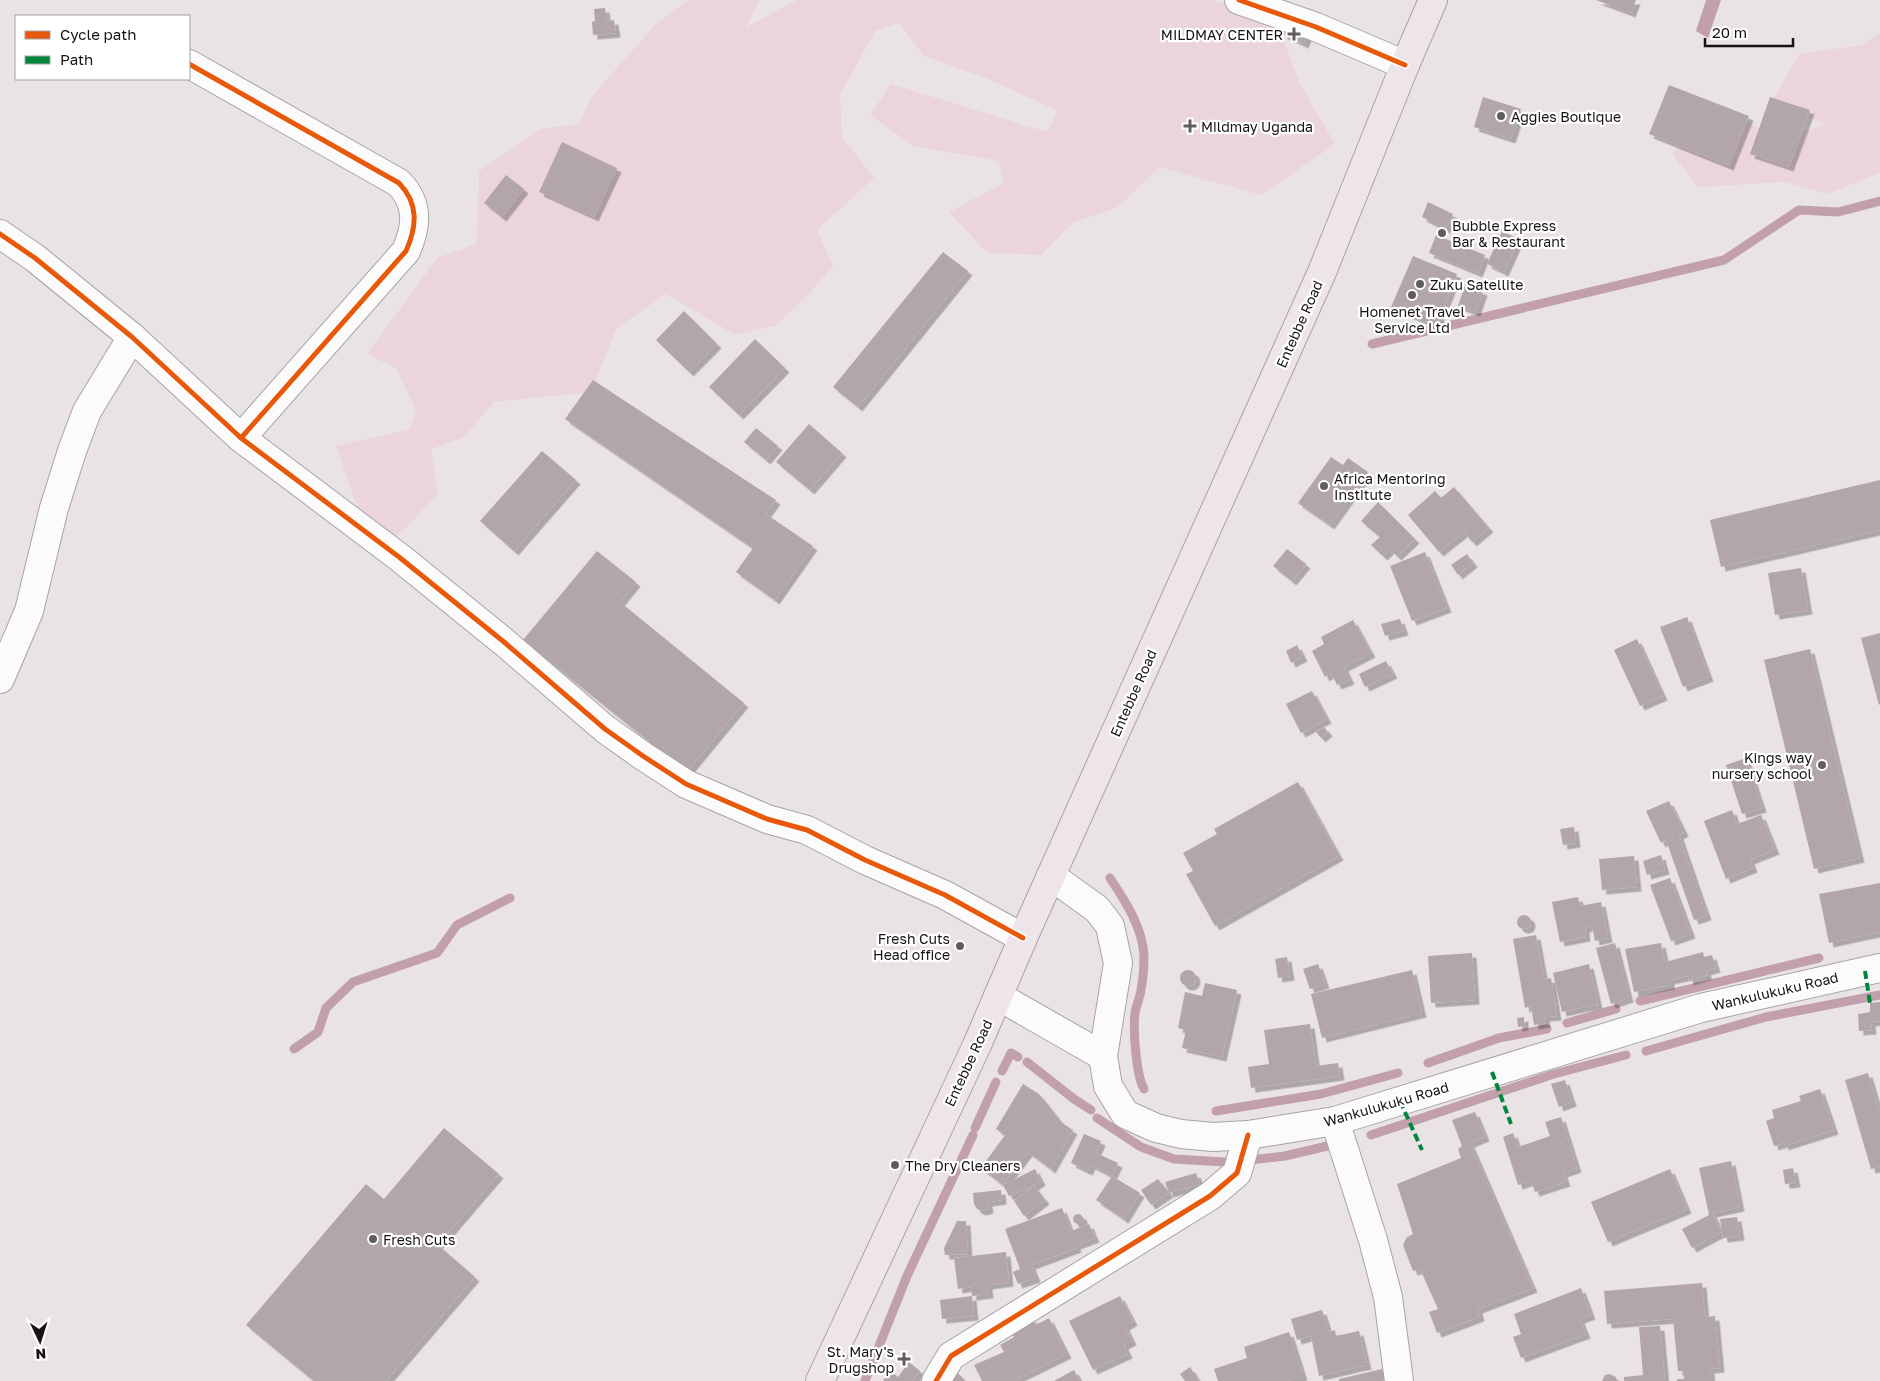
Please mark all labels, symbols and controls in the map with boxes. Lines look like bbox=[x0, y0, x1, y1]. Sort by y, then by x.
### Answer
legend bbox=[15, 15, 190, 80]
scale bar bbox=[1705, 15, 1792, 47]
text: 20 m bbox=[1712, 23, 1747, 41]
text: Cycle path bbox=[60, 25, 136, 43]
place label: MILDMAY CENTER bbox=[1161, 26, 1283, 43]
marker: MILDMAY CENTER bbox=[1287, 27, 1301, 41]
text: Path bbox=[60, 50, 93, 68]
place label: Aggies Boutique bbox=[1511, 108, 1621, 125]
marker: Aggies Boutique bbox=[1495, 110, 1507, 122]
place label: Mildmay Uganda bbox=[1201, 118, 1313, 135]
marker: Mildmay Uganda bbox=[1183, 119, 1197, 133]
place label: Bubble Express Bar & Restaurant bbox=[1452, 217, 1565, 250]
marker: Bubble Express Bar & Restaurant bbox=[1436, 227, 1448, 239]
place label: Zuku Satellite bbox=[1430, 276, 1523, 293]
street label: Entebbe Road bbox=[1272, 278, 1326, 370]
marker: Zuku Satellite bbox=[1414, 278, 1426, 290]
marker: Homenet Travel Service Ltd bbox=[1406, 289, 1418, 301]
place label: Homenet Travel Service Ltd bbox=[1359, 303, 1465, 336]
place label: Africa Mentoring Institute bbox=[1334, 470, 1446, 503]
marker: Africa Mentoring Institute bbox=[1318, 480, 1330, 492]
street label: Entebbe Road bbox=[1106, 647, 1160, 739]
place label: Kings way nursery school bbox=[1712, 749, 1812, 782]
marker: Kings way nursery school bbox=[1816, 759, 1828, 771]
place label: Fresh Cuts Head office bbox=[873, 930, 950, 963]
marker: Fresh Cuts Head office bbox=[954, 940, 966, 952]
street label: Wankulukuku Road bbox=[1710, 968, 1840, 1014]
street label: Entebbe Road bbox=[940, 1017, 996, 1109]
street label: Wankulukuku Road bbox=[1322, 1078, 1450, 1130]
place label: The Dry Cleaners bbox=[905, 1157, 1020, 1174]
marker: The Dry Cleaners bbox=[889, 1159, 901, 1171]
place label: Fresh Cuts bbox=[383, 1231, 455, 1248]
marker: Fresh Cuts bbox=[367, 1233, 379, 1245]
north arrow bbox=[15, 1316, 65, 1366]
place label: St. Mary's Drugshop bbox=[827, 1343, 894, 1376]
text: N bbox=[35, 1346, 47, 1363]
marker: St. Mary's Drugshop bbox=[898, 1353, 910, 1365]

